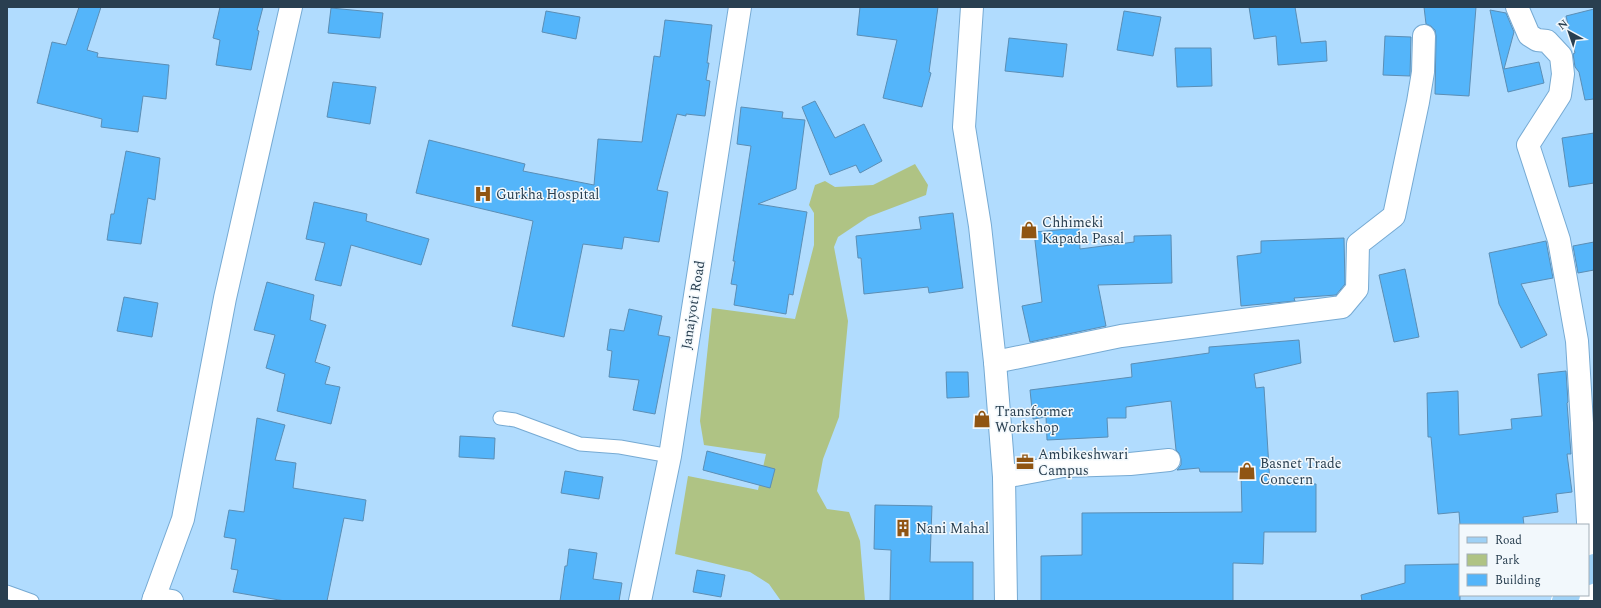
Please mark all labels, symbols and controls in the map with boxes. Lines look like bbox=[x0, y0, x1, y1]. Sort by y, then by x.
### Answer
north arrow bbox=[1549, 12, 1589, 52]
text: N bbox=[1554, 15, 1572, 34]
hospital icon: Gurkha Hospital bbox=[473, 184, 493, 204]
place label: Gurkha Hospital bbox=[496, 184, 599, 205]
place label: Chhimeki Kapada Pasal bbox=[1042, 212, 1124, 249]
shop icon: Chhimeki Kapada Pasal bbox=[1019, 220, 1039, 240]
street label: Janajyoti Road bbox=[676, 259, 710, 351]
place label: Transformer Workshop bbox=[995, 401, 1073, 438]
shop icon: Transformer Workshop bbox=[972, 409, 992, 429]
place label: Ambikeshwari Campus bbox=[1038, 444, 1128, 481]
office icon: Ambikeshwari Campus bbox=[1015, 452, 1035, 472]
place label: Basnet Trade Concern bbox=[1260, 453, 1342, 490]
shop icon: Basnet Trade Concern bbox=[1237, 461, 1257, 481]
building icon: Nani Mahal bbox=[893, 518, 913, 538]
place label: Nani Mahal bbox=[916, 518, 989, 539]
legend bbox=[1459, 524, 1589, 596]
text: Road bbox=[1495, 531, 1522, 550]
text: Park bbox=[1495, 551, 1520, 570]
text: Building bbox=[1495, 571, 1541, 590]

